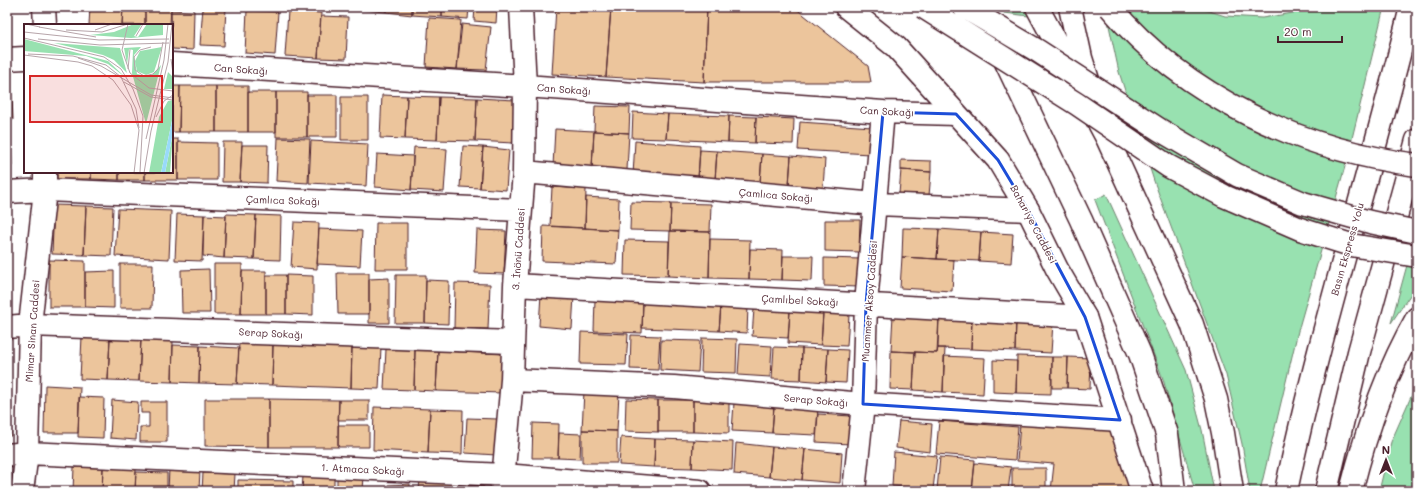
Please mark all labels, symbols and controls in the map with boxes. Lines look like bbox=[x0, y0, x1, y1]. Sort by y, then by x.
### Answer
scale bar bbox=[1278, 18, 1342, 44]
text: 20 m bbox=[1284, 23, 1312, 39]
inset map bbox=[24, 24, 173, 173]
street label: Can Sokağı bbox=[213, 60, 269, 78]
street label: Can Sokağı bbox=[536, 80, 592, 98]
street label: Can Sokağı bbox=[860, 103, 914, 119]
street label: Bahariye Caddesi bbox=[1007, 182, 1061, 266]
street label: Çamlıca Sokağı bbox=[738, 185, 814, 205]
street label: Çamlıca Sokağı bbox=[246, 192, 320, 208]
street label: Basın Ekspress Yolu bbox=[1327, 201, 1367, 297]
street label: 3. İnönü Caddesi bbox=[508, 207, 528, 291]
street label: Muammer Aksoy Caddesi bbox=[858, 240, 880, 362]
street label: Mimar Sinan Caddesi bbox=[21, 279, 43, 383]
street label: Çamlıbel Sokağı bbox=[761, 291, 839, 309]
street label: Serap Sokağı bbox=[238, 324, 304, 342]
street label: Serap Sokağı bbox=[783, 390, 849, 410]
north arrow bbox=[1366, 440, 1406, 480]
text: N bbox=[1382, 442, 1390, 457]
street label: 1. Atmaca Sokağı bbox=[321, 460, 405, 478]

